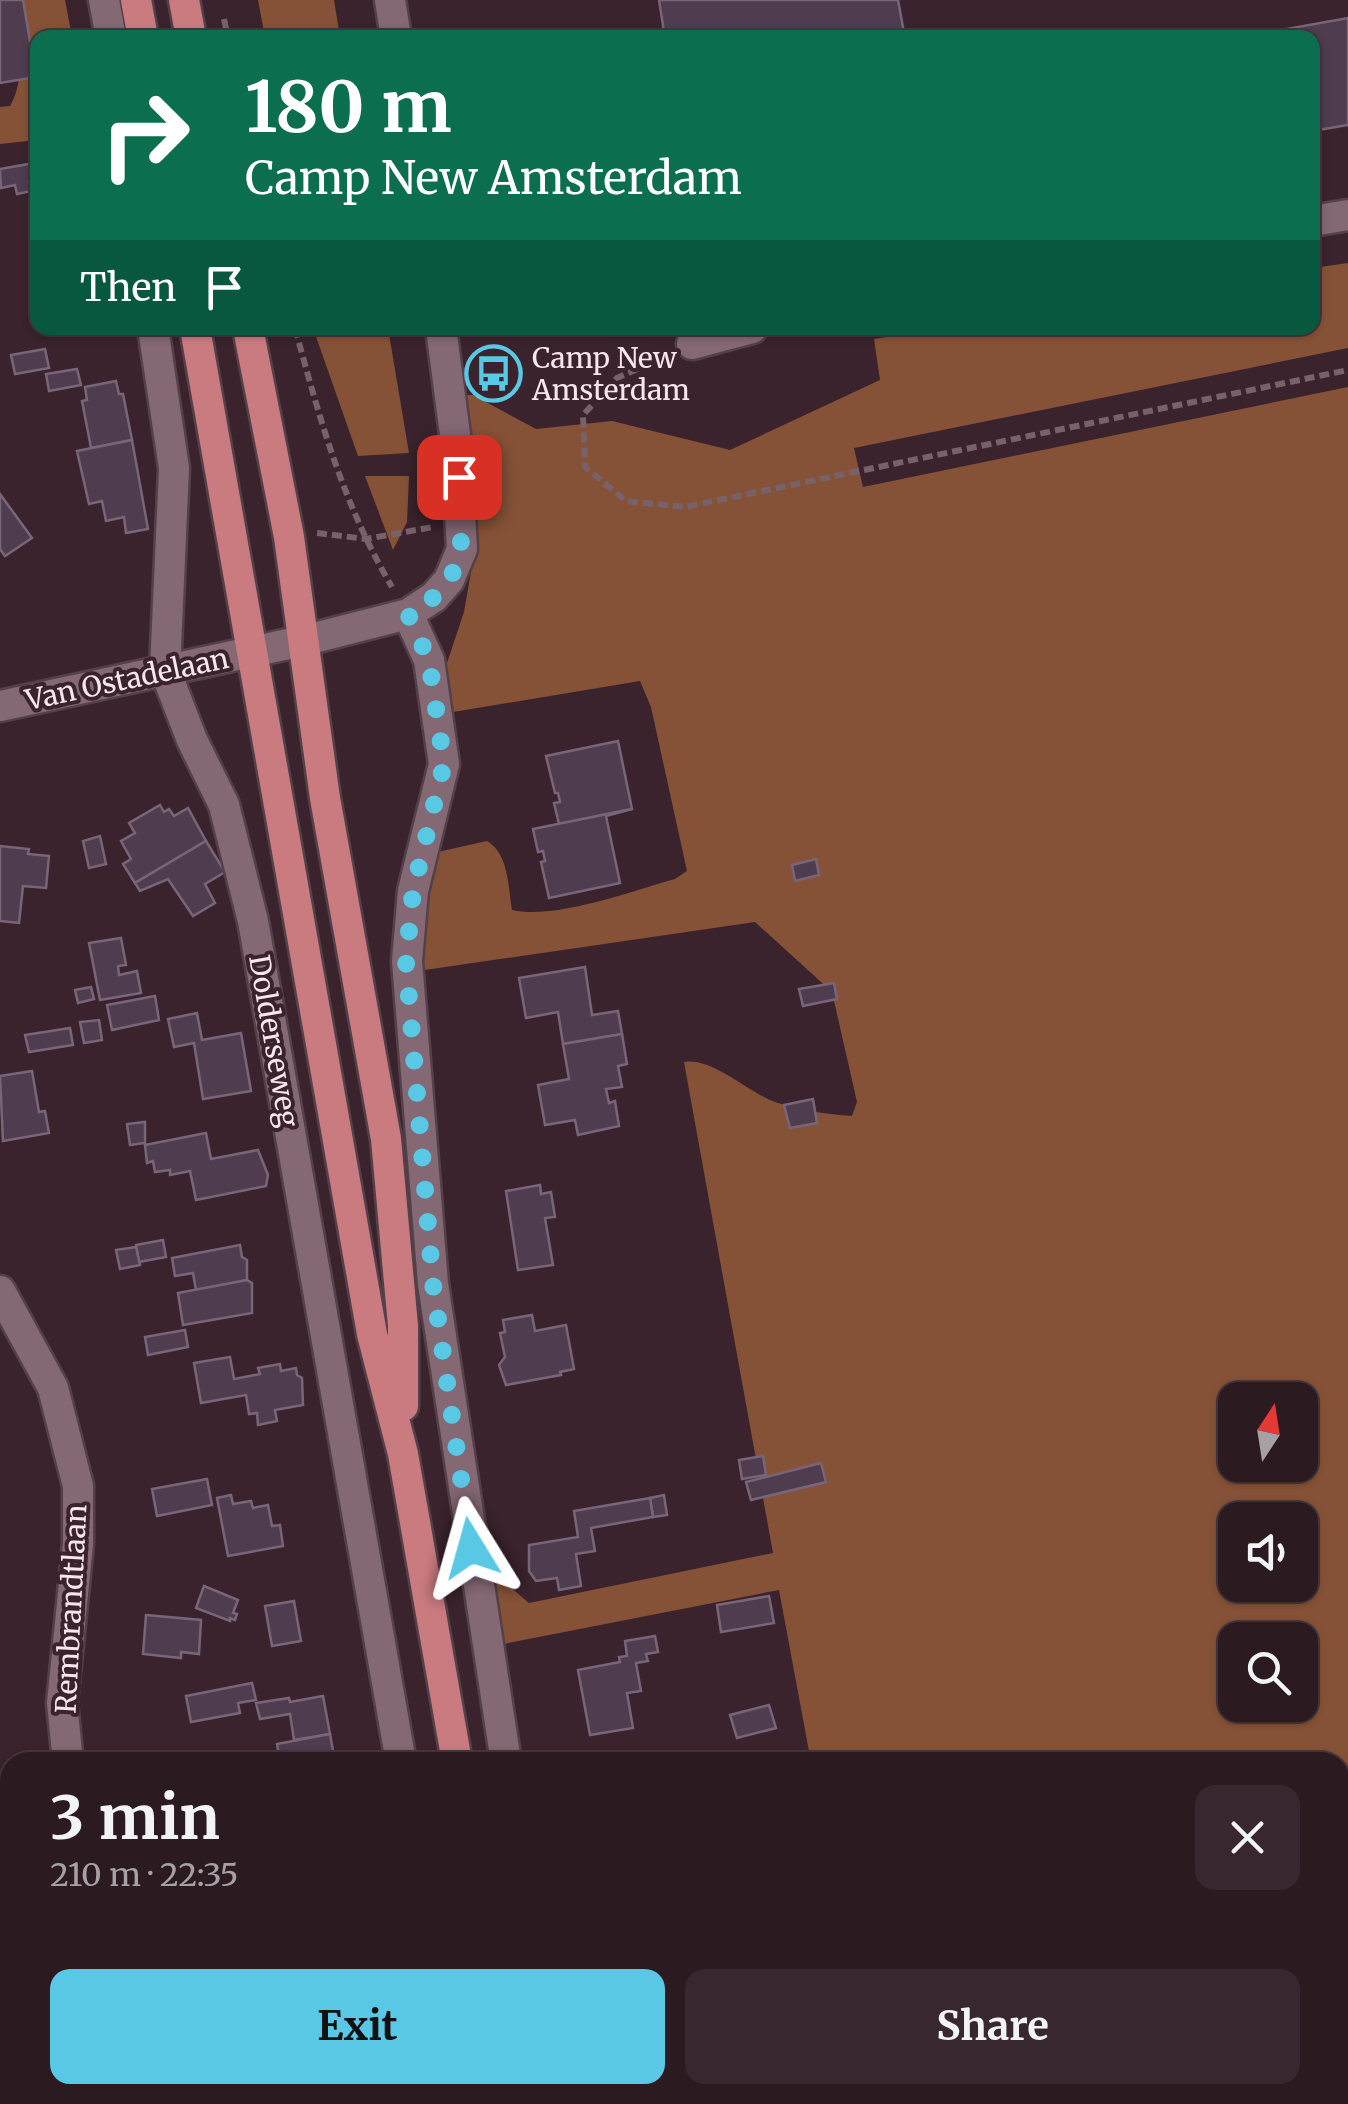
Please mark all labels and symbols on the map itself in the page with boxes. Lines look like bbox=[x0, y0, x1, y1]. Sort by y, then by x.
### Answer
place label: Camp New Amsterdam bbox=[531, 340, 690, 408]
bus stop icon: Camp New Amsterdam bbox=[463, 344, 523, 404]
pin bbox=[417, 435, 502, 520]
street label: Van Ostadelaan bbox=[21, 640, 232, 718]
street label: Dolderseweg bbox=[241, 952, 307, 1130]
north arrow bbox=[1218, 1382, 1318, 1482]
position arrow bbox=[419, 1496, 523, 1600]
street label: Rembrandtlaan bbox=[48, 1504, 94, 1714]

